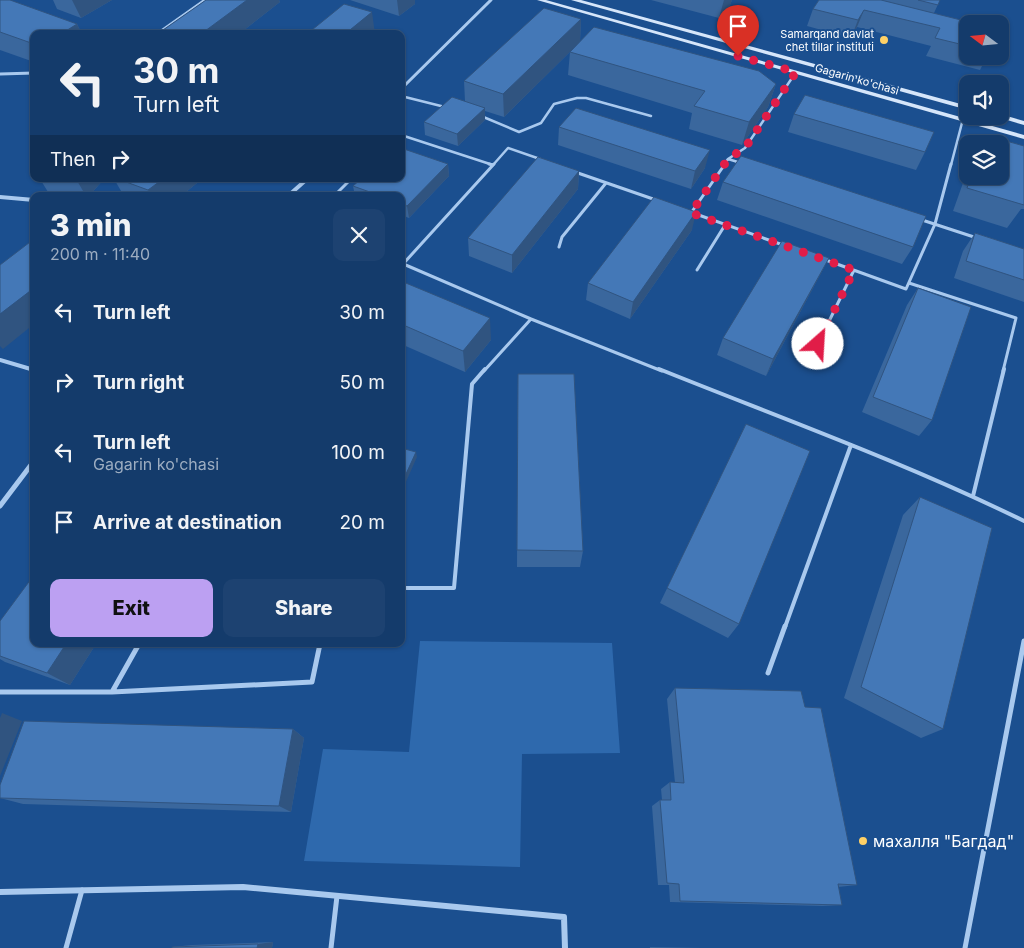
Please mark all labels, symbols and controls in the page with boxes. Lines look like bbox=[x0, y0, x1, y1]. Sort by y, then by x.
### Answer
pin bbox=[717, 5, 759, 56]
icon: arrive bbox=[724, 12, 752, 40]
north arrow bbox=[959, 15, 1009, 65]
map controls bbox=[959, 15, 1009, 185]
place label: Samarqand davlat chet tillar instituti bbox=[780, 27, 874, 54]
marker: Samarqand davlat chet tillar instituti bbox=[878, 34, 890, 46]
text: 30 m bbox=[133, 49, 219, 91]
icon: left bbox=[50, 50, 115, 115]
street label: Gagarin ko'chasi bbox=[813, 60, 901, 98]
button: sound bbox=[959, 75, 1009, 125]
text: Turn left bbox=[133, 91, 219, 117]
button: layers bbox=[959, 135, 1009, 185]
icon: right bbox=[106, 145, 134, 173]
text: Then bbox=[50, 148, 96, 171]
text: 3 min bbox=[50, 207, 132, 243]
button: close bbox=[333, 209, 385, 261]
text: 200 m · 11:40 bbox=[50, 244, 150, 264]
icon: left bbox=[50, 298, 78, 326]
text: Turn left bbox=[93, 301, 171, 324]
text: 30 m bbox=[339, 301, 385, 324]
position arrow bbox=[791, 317, 843, 369]
icon: right bbox=[50, 368, 78, 396]
text: Turn right bbox=[93, 371, 184, 394]
text: 50 m bbox=[339, 371, 385, 394]
text: Turn left bbox=[93, 431, 171, 454]
icon: left bbox=[50, 438, 78, 466]
text: 100 m bbox=[331, 441, 385, 464]
text: Gagarin ko'chasi bbox=[93, 454, 219, 474]
icon: arrive bbox=[50, 508, 78, 536]
text: Arrive at destination bbox=[93, 511, 282, 534]
text: 20 m bbox=[339, 511, 385, 534]
button: Exit bbox=[50, 579, 213, 637]
button: Share bbox=[223, 579, 385, 637]
place label: махалля "Багдад" bbox=[873, 831, 1014, 851]
marker: махалля "Багдад" bbox=[857, 835, 869, 847]

